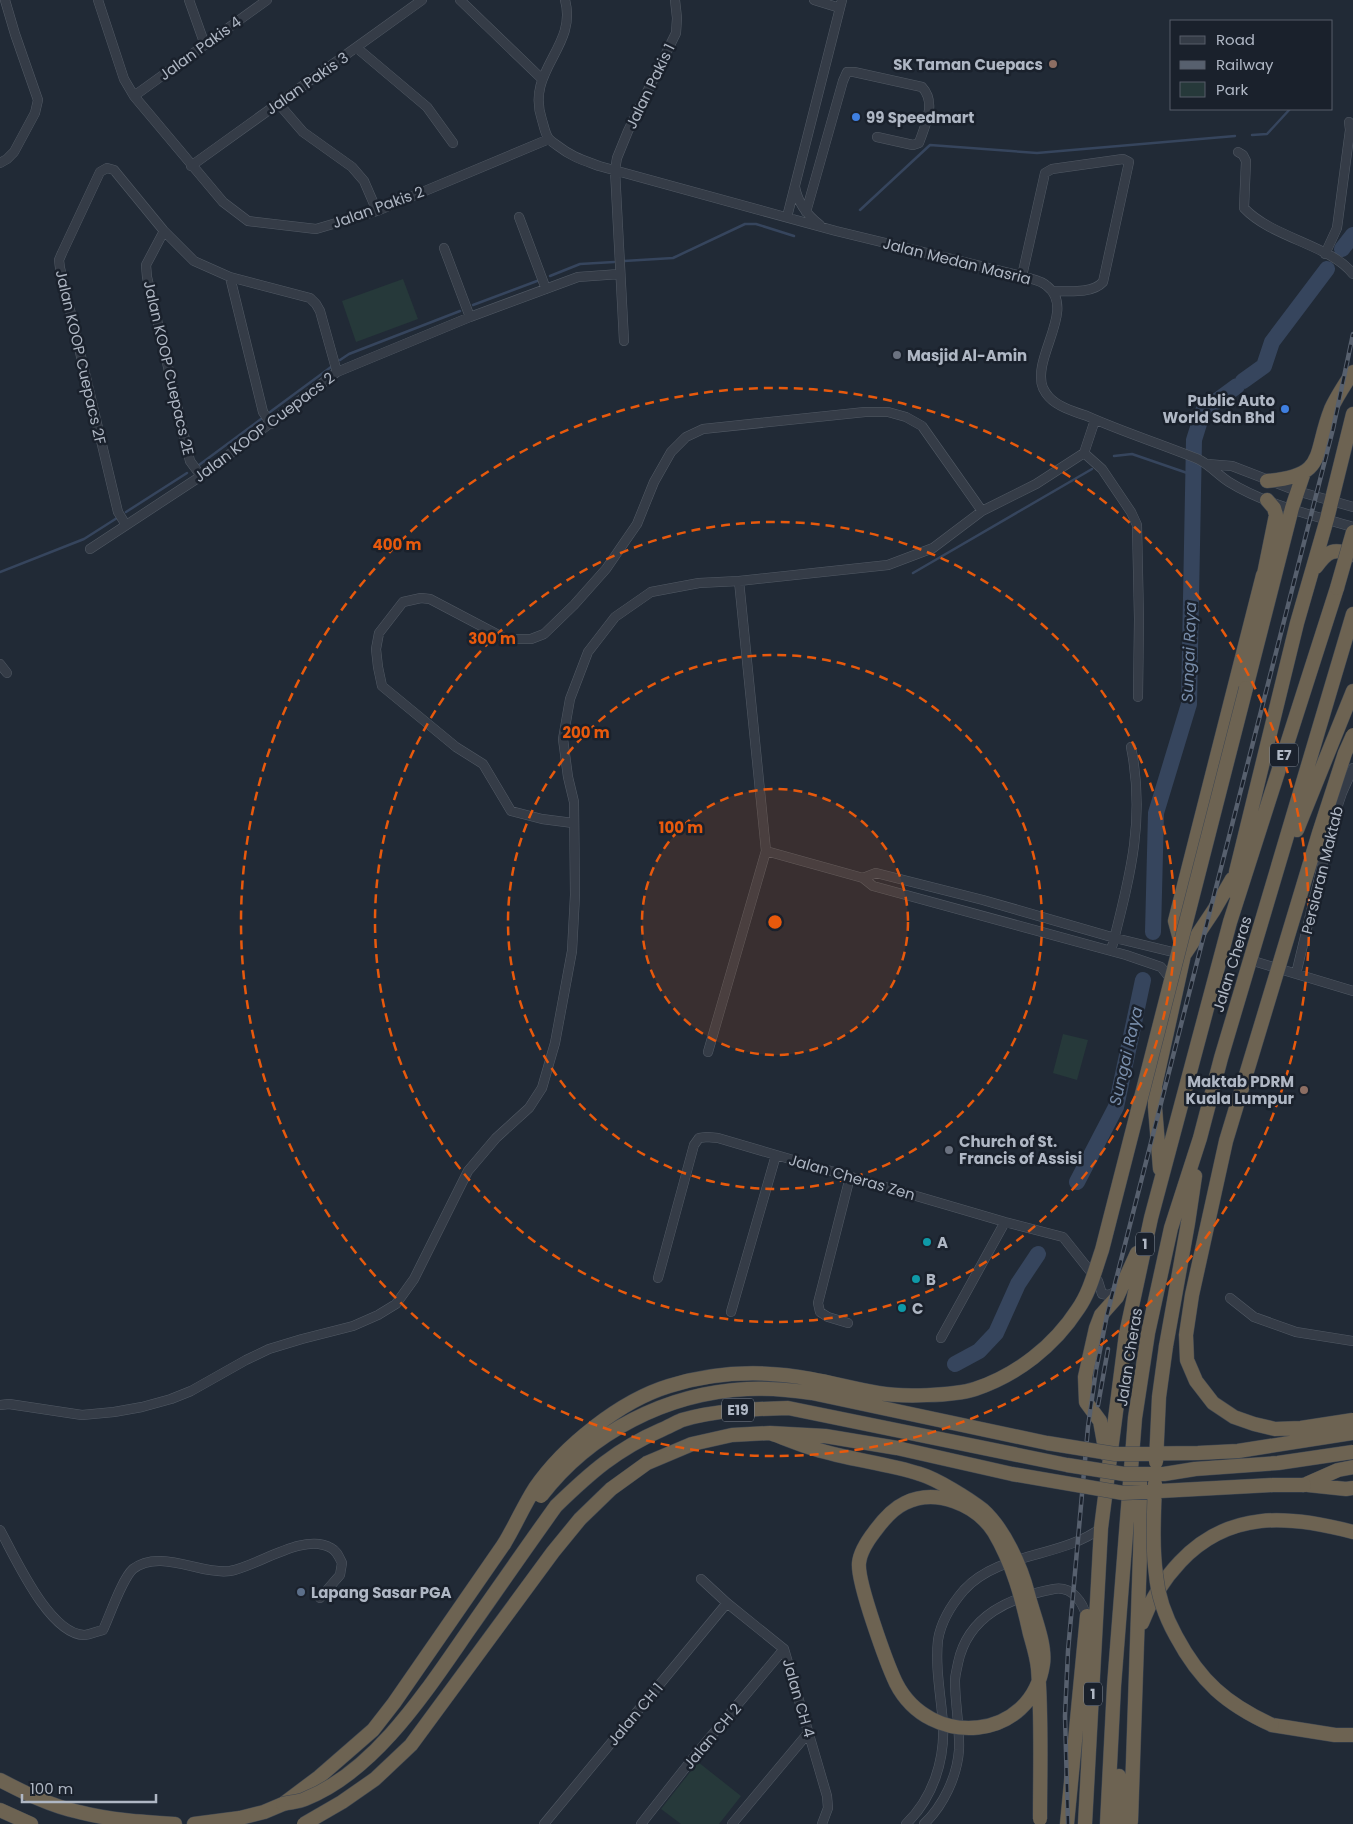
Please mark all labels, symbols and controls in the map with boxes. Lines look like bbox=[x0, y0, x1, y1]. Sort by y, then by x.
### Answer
street label: Jalan Pakis 4 bbox=[155, 11, 245, 85]
legend bbox=[1170, 20, 1333, 110]
text: Road bbox=[1216, 29, 1255, 50]
street label: Jalan Pakis 1 bbox=[620, 40, 680, 132]
street label: Jalan Pakis 3 bbox=[261, 47, 353, 119]
place label: SK Taman Cuepacs bbox=[893, 54, 1043, 75]
text: Railway bbox=[1216, 54, 1274, 75]
marker: SK Taman Cuepacs bbox=[1047, 58, 1059, 70]
text: Park bbox=[1216, 79, 1248, 100]
place label: 99 Speedmart bbox=[866, 107, 974, 128]
marker: 99 Speedmart bbox=[850, 111, 862, 123]
street label: Jalan Pakis 2 bbox=[329, 181, 427, 233]
street label: Jalan Medan Masria bbox=[881, 232, 1033, 290]
street label: Jalan KOOP Cuepacs 2F bbox=[51, 268, 111, 447]
street label: Jalan KOOP Cuepacs 2E bbox=[139, 279, 199, 457]
place label: Masjid Al-Amin bbox=[907, 345, 1027, 366]
marker: Masjid Al-Amin bbox=[891, 349, 903, 361]
street label: Jalan KOOP Cuepacs 2 bbox=[189, 367, 339, 487]
place label: Public Auto World Sdn Bhd bbox=[1163, 390, 1275, 428]
marker: Public Auto World Sdn Bhd bbox=[1279, 403, 1291, 415]
text: 400 m bbox=[373, 534, 422, 555]
water label: Sungai Raya bbox=[1176, 601, 1202, 703]
text: 300 m bbox=[468, 628, 516, 649]
text: 200 m bbox=[562, 722, 610, 743]
road number: E7 bbox=[1270, 744, 1298, 766]
street label: Persiaran Maktab bbox=[1296, 804, 1348, 936]
text: 100 m bbox=[659, 817, 703, 838]
centre of rings bbox=[766, 913, 784, 931]
street label: Jalan Cheras bbox=[1207, 913, 1257, 1015]
water label: Sungai Raya bbox=[1103, 1004, 1149, 1108]
place label: Maktab PDRM Kuala Lumpur bbox=[1186, 1071, 1295, 1109]
marker: Maktab PDRM Kuala Lumpur bbox=[1298, 1084, 1310, 1096]
place label: Church of St. Francis of Assisi bbox=[959, 1131, 1082, 1169]
marker: Church of St. Francis of Assisi bbox=[943, 1144, 955, 1156]
street label: Jalan Cheras Zen bbox=[786, 1149, 918, 1205]
place label: A bbox=[937, 1232, 948, 1253]
road number: 1 bbox=[1136, 1232, 1154, 1256]
marker: A bbox=[921, 1236, 933, 1248]
place label: B bbox=[926, 1269, 936, 1290]
marker: B bbox=[910, 1273, 922, 1285]
place label: C bbox=[912, 1298, 923, 1319]
marker: C bbox=[896, 1302, 908, 1314]
street label: Jalan Cheras bbox=[1111, 1306, 1147, 1408]
road number: E19 bbox=[722, 1398, 754, 1422]
place label: Lapang Sasar PGA bbox=[311, 1582, 452, 1603]
marker: Lapang Sasar PGA bbox=[295, 1586, 307, 1598]
street label: Jalan CH 4 bbox=[778, 1656, 820, 1740]
street label: Jalan CH 1 bbox=[602, 1678, 668, 1750]
road number: 1 bbox=[1084, 1682, 1102, 1706]
street label: Jalan CH 2 bbox=[678, 1699, 746, 1773]
scale bar bbox=[22, 1772, 156, 1804]
text: 100 m bbox=[30, 1778, 73, 1799]

